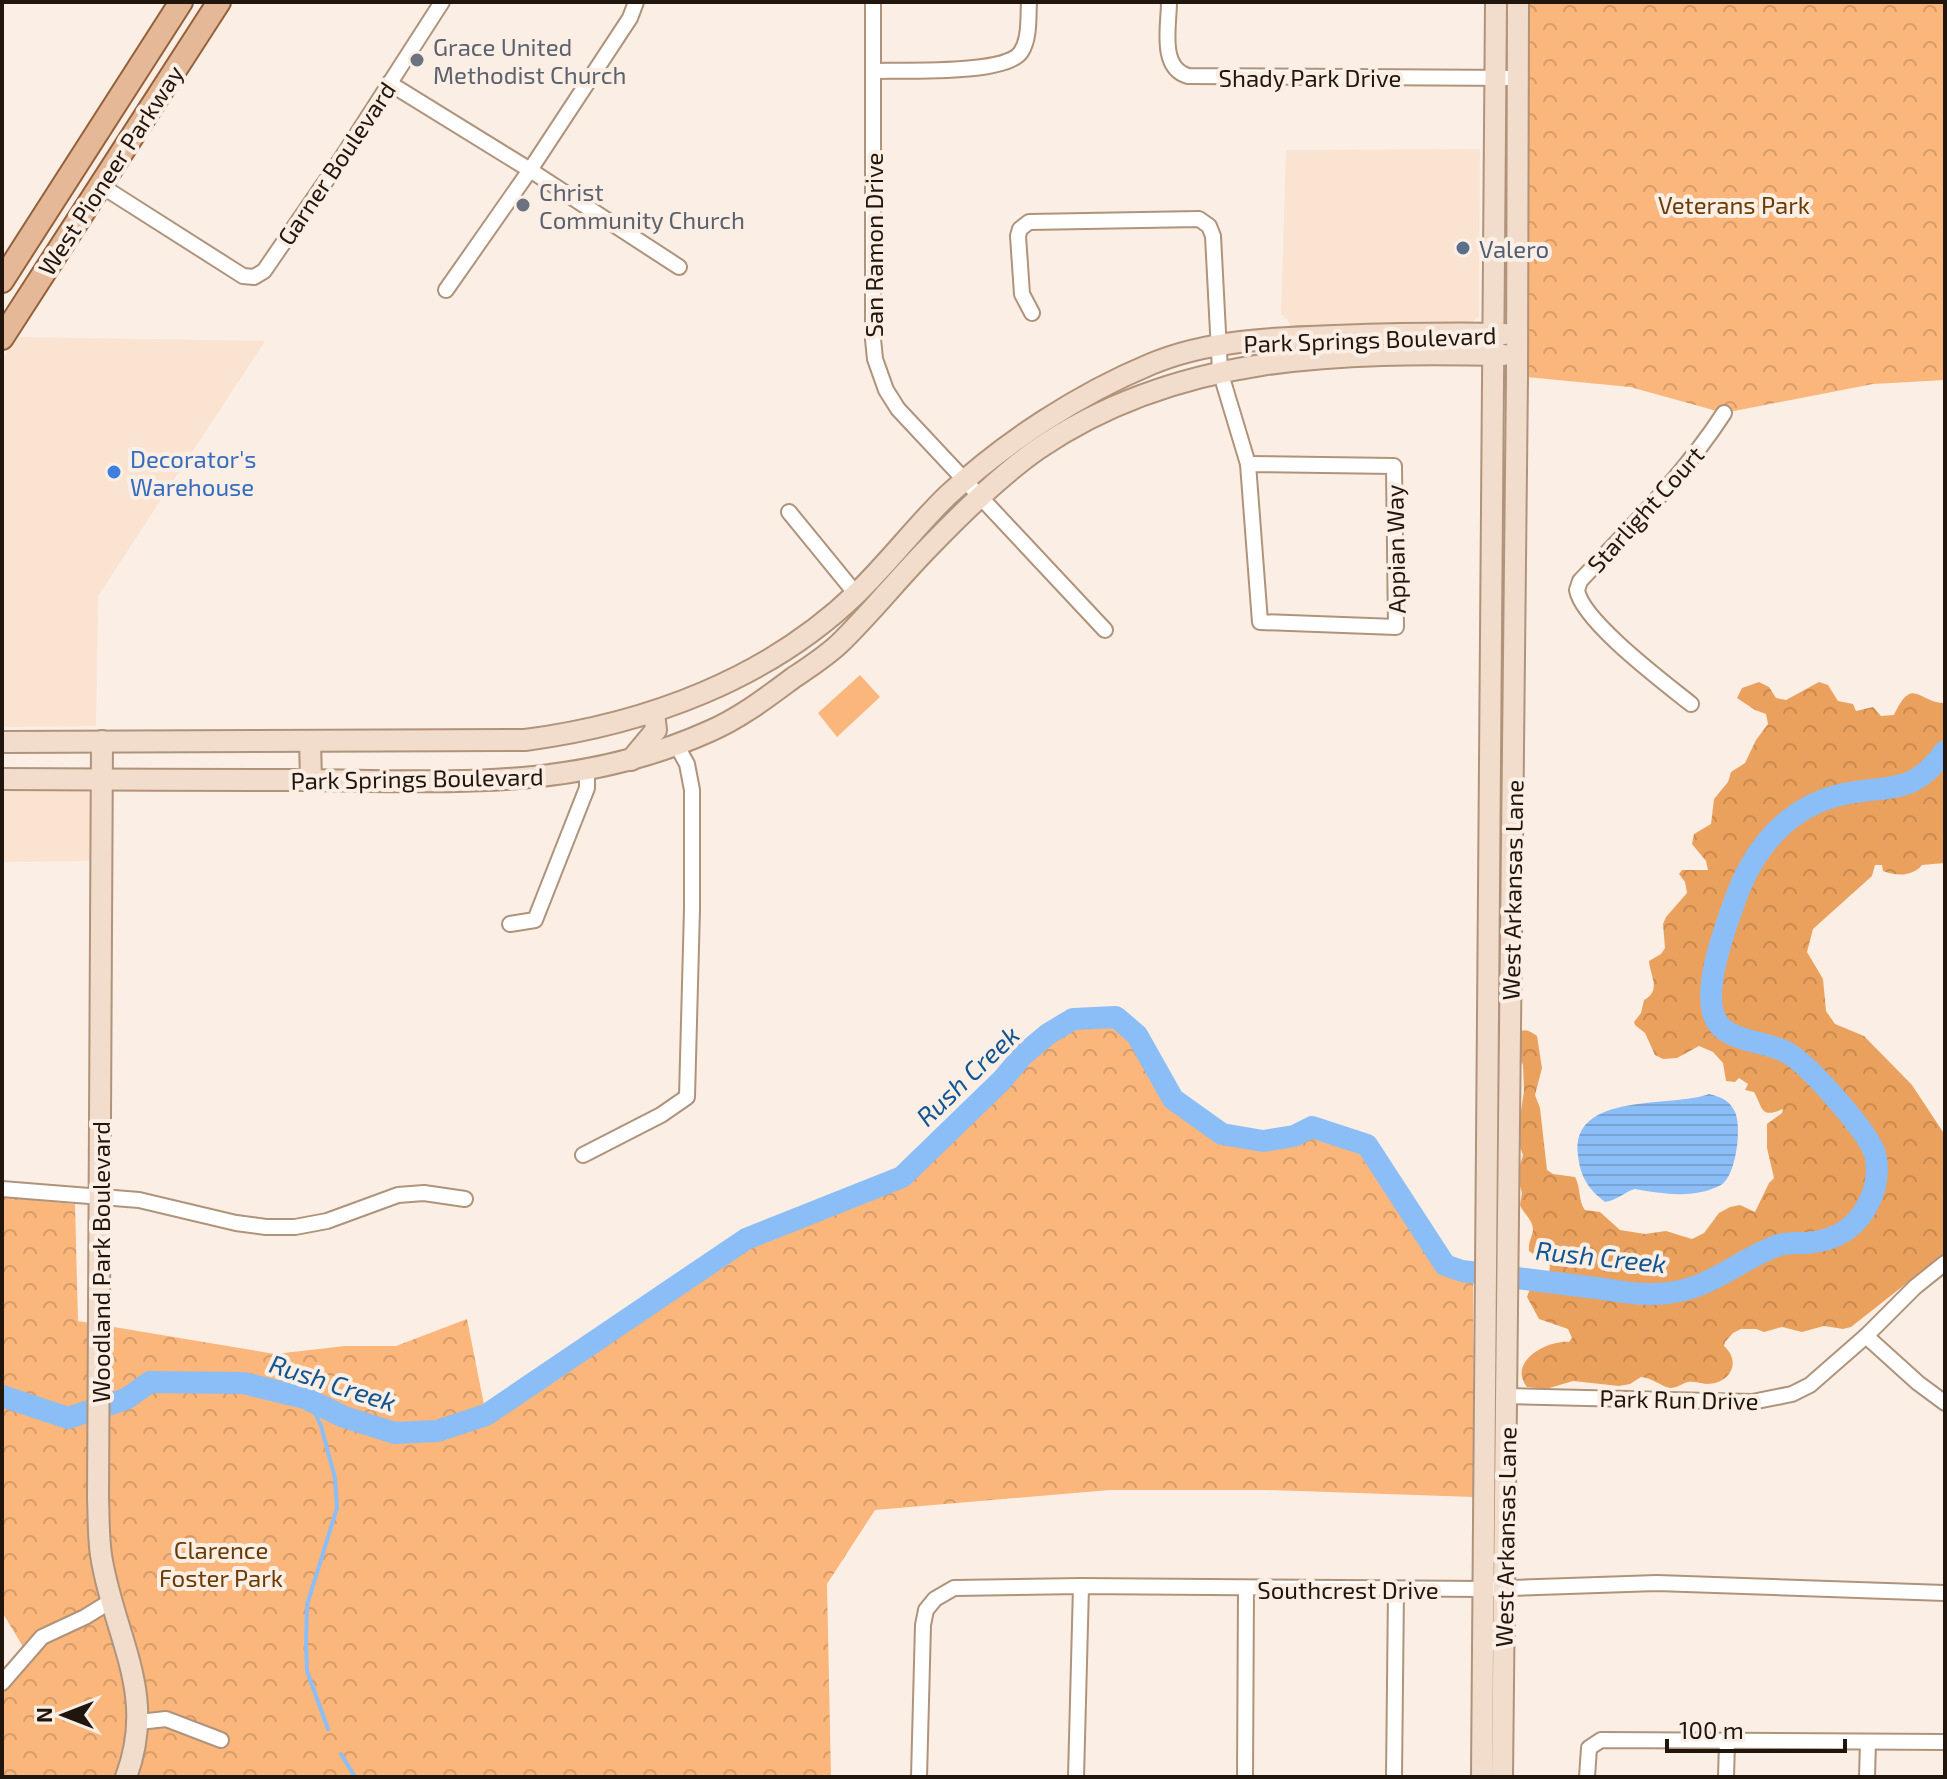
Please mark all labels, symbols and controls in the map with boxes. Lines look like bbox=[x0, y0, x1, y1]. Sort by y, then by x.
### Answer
place label: Grace United Methodist Church bbox=[433, 32, 626, 89]
marker: Grace United Methodist Church bbox=[408, 51, 426, 69]
street label: West Pioneer Parkway bbox=[31, 59, 189, 280]
street label: Shady Park Drive bbox=[1218, 63, 1402, 92]
street label: Garner Boulevard bbox=[271, 76, 401, 250]
street label: San Ramon Drive bbox=[859, 153, 888, 337]
place label: Christ Community Church bbox=[539, 177, 745, 234]
park label: Veterans Park bbox=[1658, 190, 1810, 219]
marker: Christ Community Church bbox=[514, 196, 532, 214]
place label: Valero bbox=[1479, 234, 1549, 263]
marker: Valero bbox=[1454, 239, 1472, 257]
street label: Park Springs Boulevard bbox=[1243, 320, 1497, 358]
street label: Starlight Court bbox=[1581, 440, 1709, 578]
place label: Decorator's Warehouse bbox=[130, 444, 256, 501]
marker: Decorator's Warehouse bbox=[105, 463, 123, 481]
street label: Appian Way bbox=[1379, 484, 1411, 614]
street label: Park Springs Boulevard bbox=[290, 761, 544, 795]
street label: West Arkansas Lane bbox=[1496, 780, 1528, 1000]
water label: Rush Creek bbox=[909, 1018, 1025, 1132]
street label: Woodland Park Boulevard bbox=[86, 1121, 115, 1403]
water label: Rush Creek bbox=[1534, 1234, 1668, 1278]
water label: Rush Creek bbox=[266, 1347, 400, 1417]
street label: Park Run Drive bbox=[1599, 1383, 1759, 1415]
street label: West Arkansas Lane bbox=[1489, 1427, 1521, 1647]
park label: Clarence Foster Park bbox=[159, 1535, 283, 1592]
street label: Southcrest Drive bbox=[1257, 1575, 1439, 1604]
north arrow bbox=[24, 1675, 104, 1755]
scale bar bbox=[1667, 1703, 1845, 1753]
text: N bbox=[30, 1707, 56, 1723]
text: 100 m bbox=[1679, 1715, 1744, 1744]

